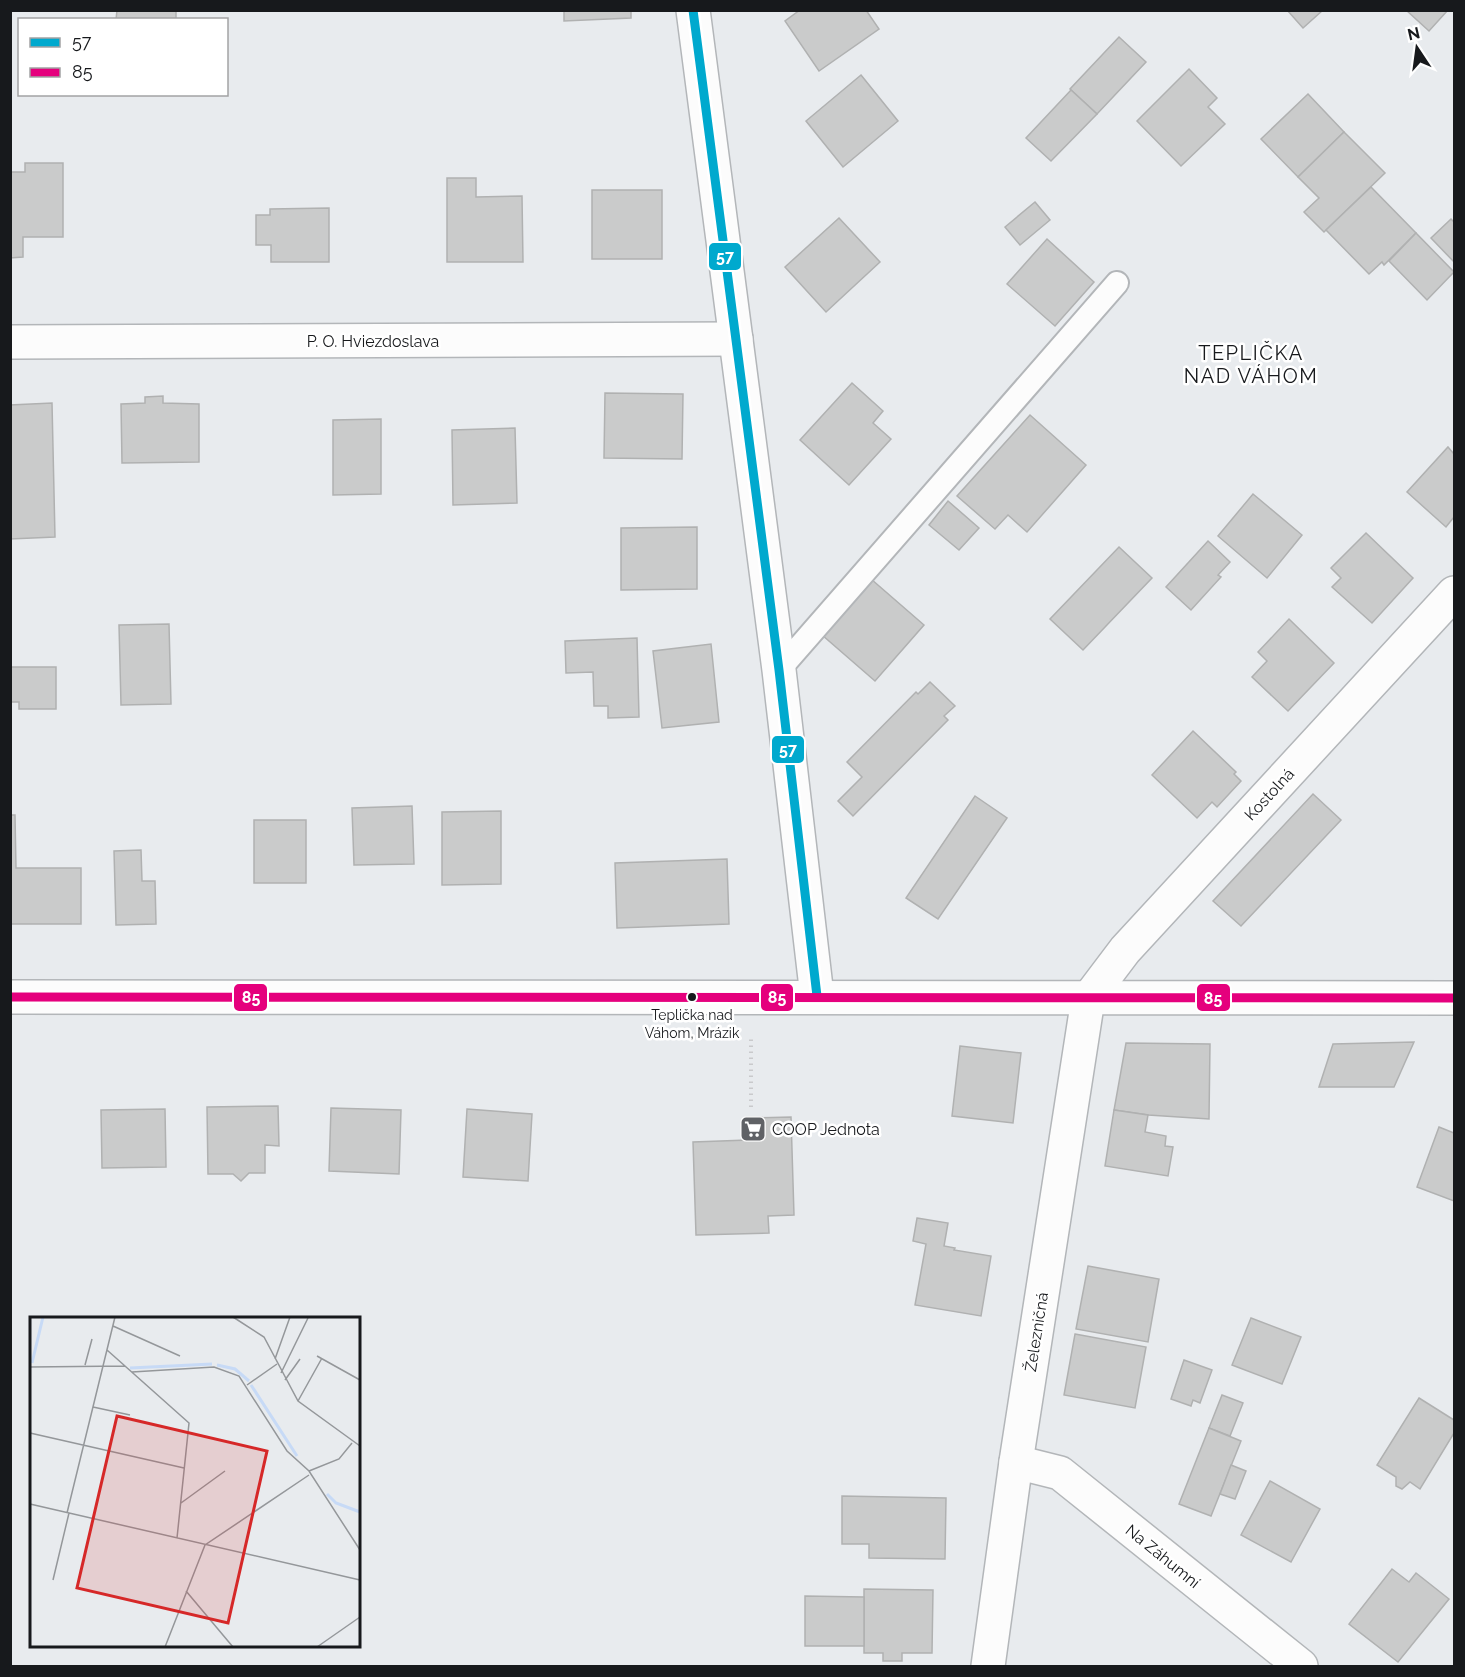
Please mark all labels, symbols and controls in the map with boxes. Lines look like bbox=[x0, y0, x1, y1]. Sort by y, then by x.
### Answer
legend bbox=[18, 18, 228, 96]
north arrow bbox=[1387, 18, 1447, 78]
text: N bbox=[1406, 23, 1422, 45]
text: 57 bbox=[72, 31, 92, 52]
text: 85 bbox=[72, 61, 93, 82]
line badge: 57 bbox=[708, 242, 742, 271]
text: 57 bbox=[716, 247, 734, 266]
street label: P. O. Hviezdoslava bbox=[307, 332, 439, 351]
district label: TEPLIČKA NAD VÁHOM bbox=[1184, 340, 1318, 388]
line badge: 57 bbox=[771, 735, 805, 764]
text: 57 bbox=[779, 740, 797, 759]
street label: Kostolná bbox=[1241, 764, 1298, 824]
line badge: 85 bbox=[233, 983, 268, 1012]
line badge: 85 bbox=[760, 983, 794, 1012]
line badge: 85 bbox=[1196, 983, 1231, 1012]
text: 85 bbox=[242, 988, 260, 1007]
text: 85 bbox=[768, 988, 786, 1007]
text: 85 bbox=[1204, 989, 1222, 1008]
marker: Teplička nad Váhom, Mrázik bbox=[686, 991, 698, 1003]
place label: Teplička nad Váhom, Mrázik bbox=[645, 1007, 740, 1041]
supermarket icon: COOP Jednota bbox=[738, 1114, 768, 1144]
place label: COOP Jednota bbox=[772, 1120, 880, 1139]
street label: Železničná bbox=[1020, 1291, 1052, 1373]
inset map bbox=[30, 1317, 360, 1647]
street label: Na Záhumní bbox=[1122, 1521, 1204, 1592]

